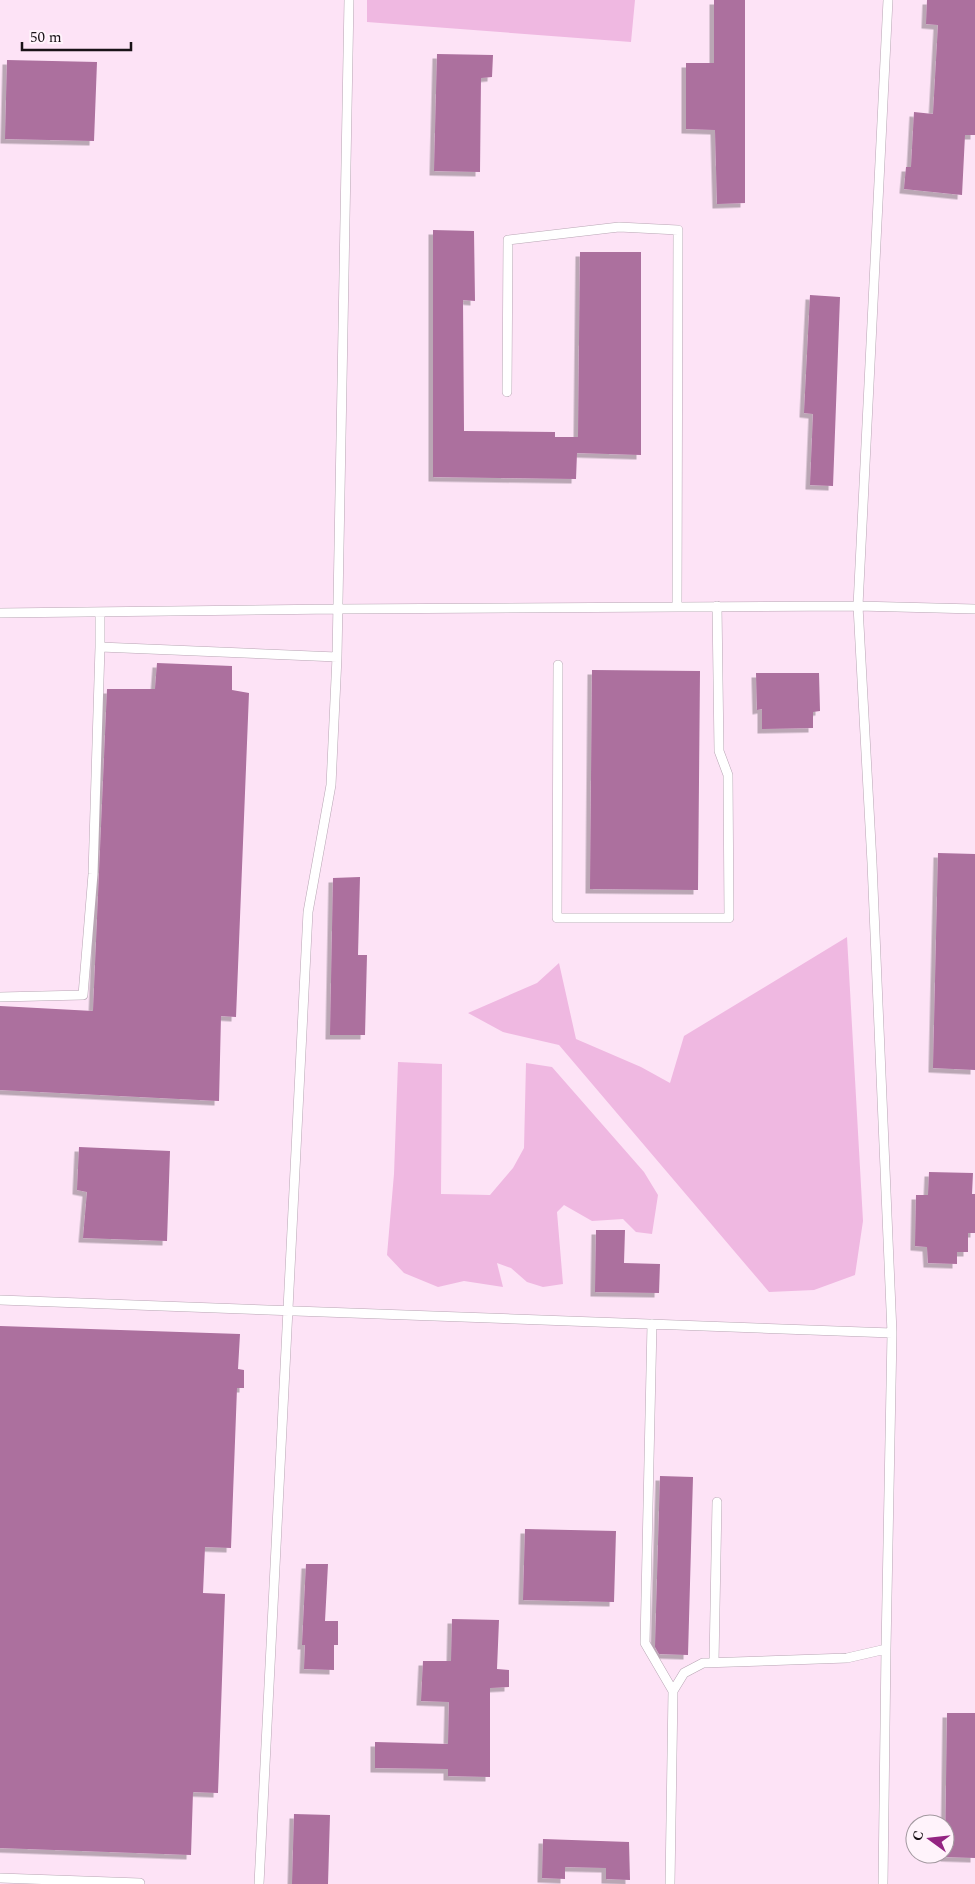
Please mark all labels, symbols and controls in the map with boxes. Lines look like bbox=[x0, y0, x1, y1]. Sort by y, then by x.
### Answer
scale bar bbox=[22, 20, 131, 52]
text: 50 m bbox=[30, 26, 62, 49]
north arrow bbox=[905, 1814, 955, 1864]
text: С bbox=[906, 1828, 929, 1843]

